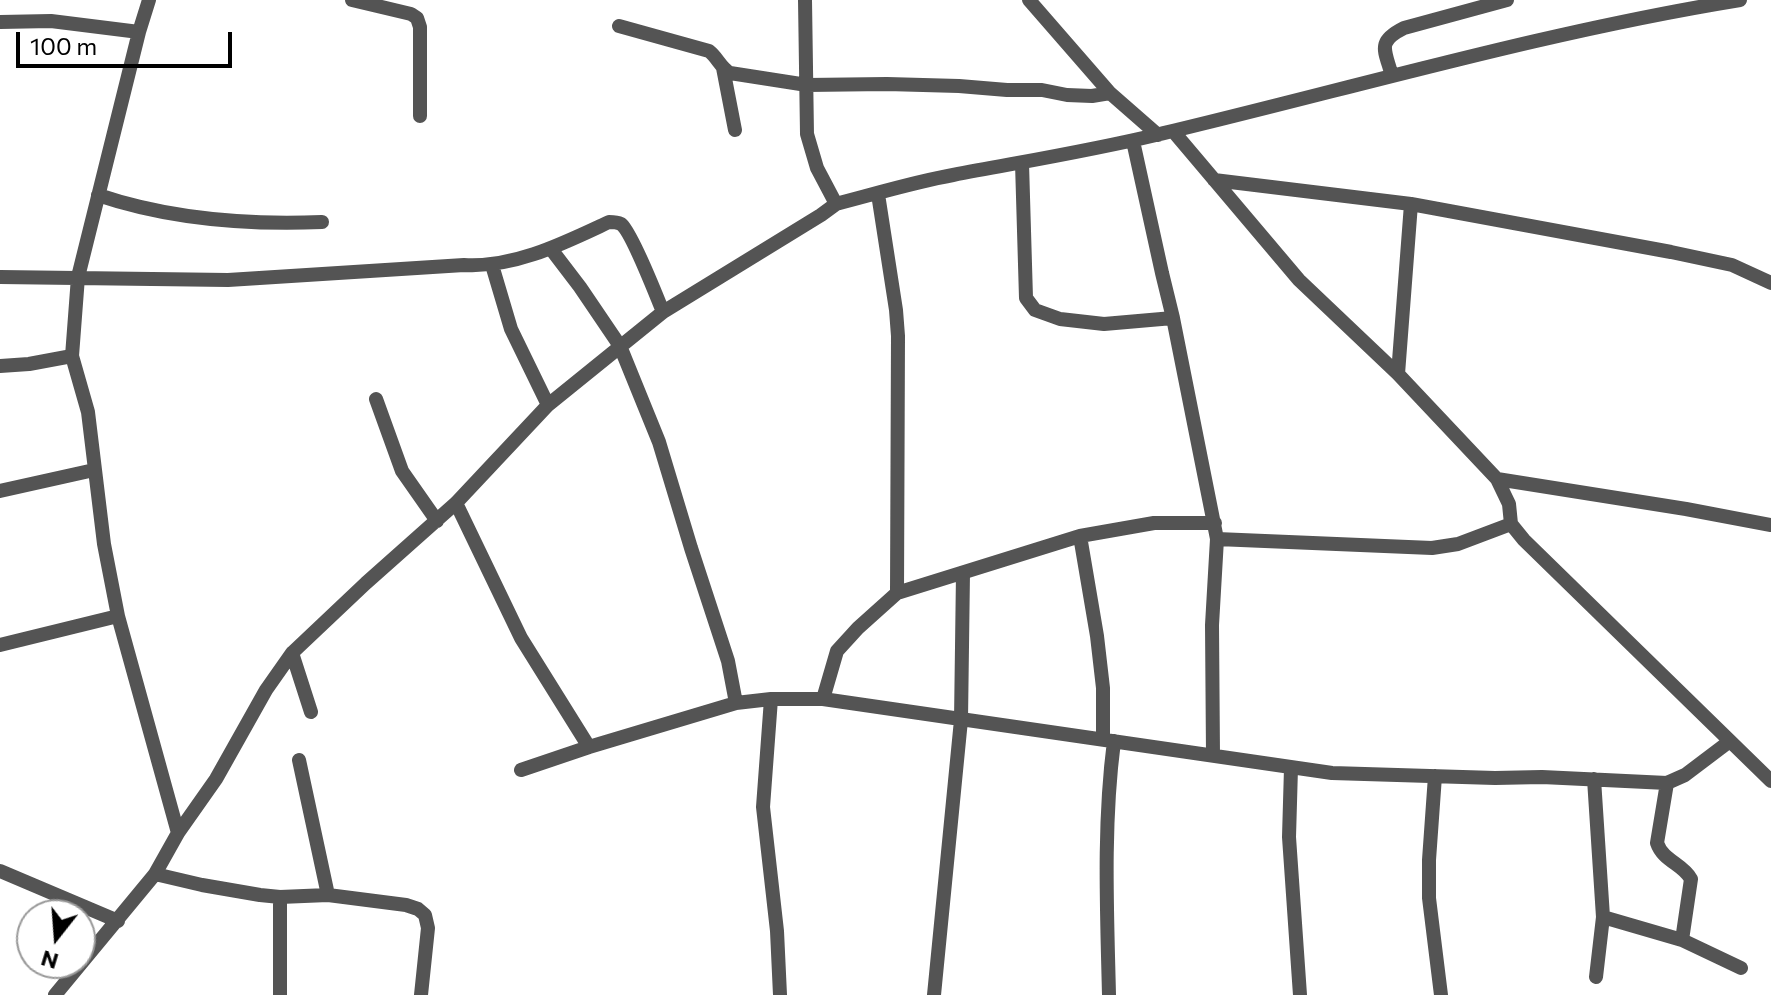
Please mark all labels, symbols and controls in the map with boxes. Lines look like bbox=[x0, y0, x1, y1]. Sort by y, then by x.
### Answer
scale bar bbox=[20, 16, 236, 66]
text: 100 m bbox=[30, 31, 97, 60]
north arrow bbox=[16, 899, 96, 979]
text: N bbox=[38, 945, 61, 976]

